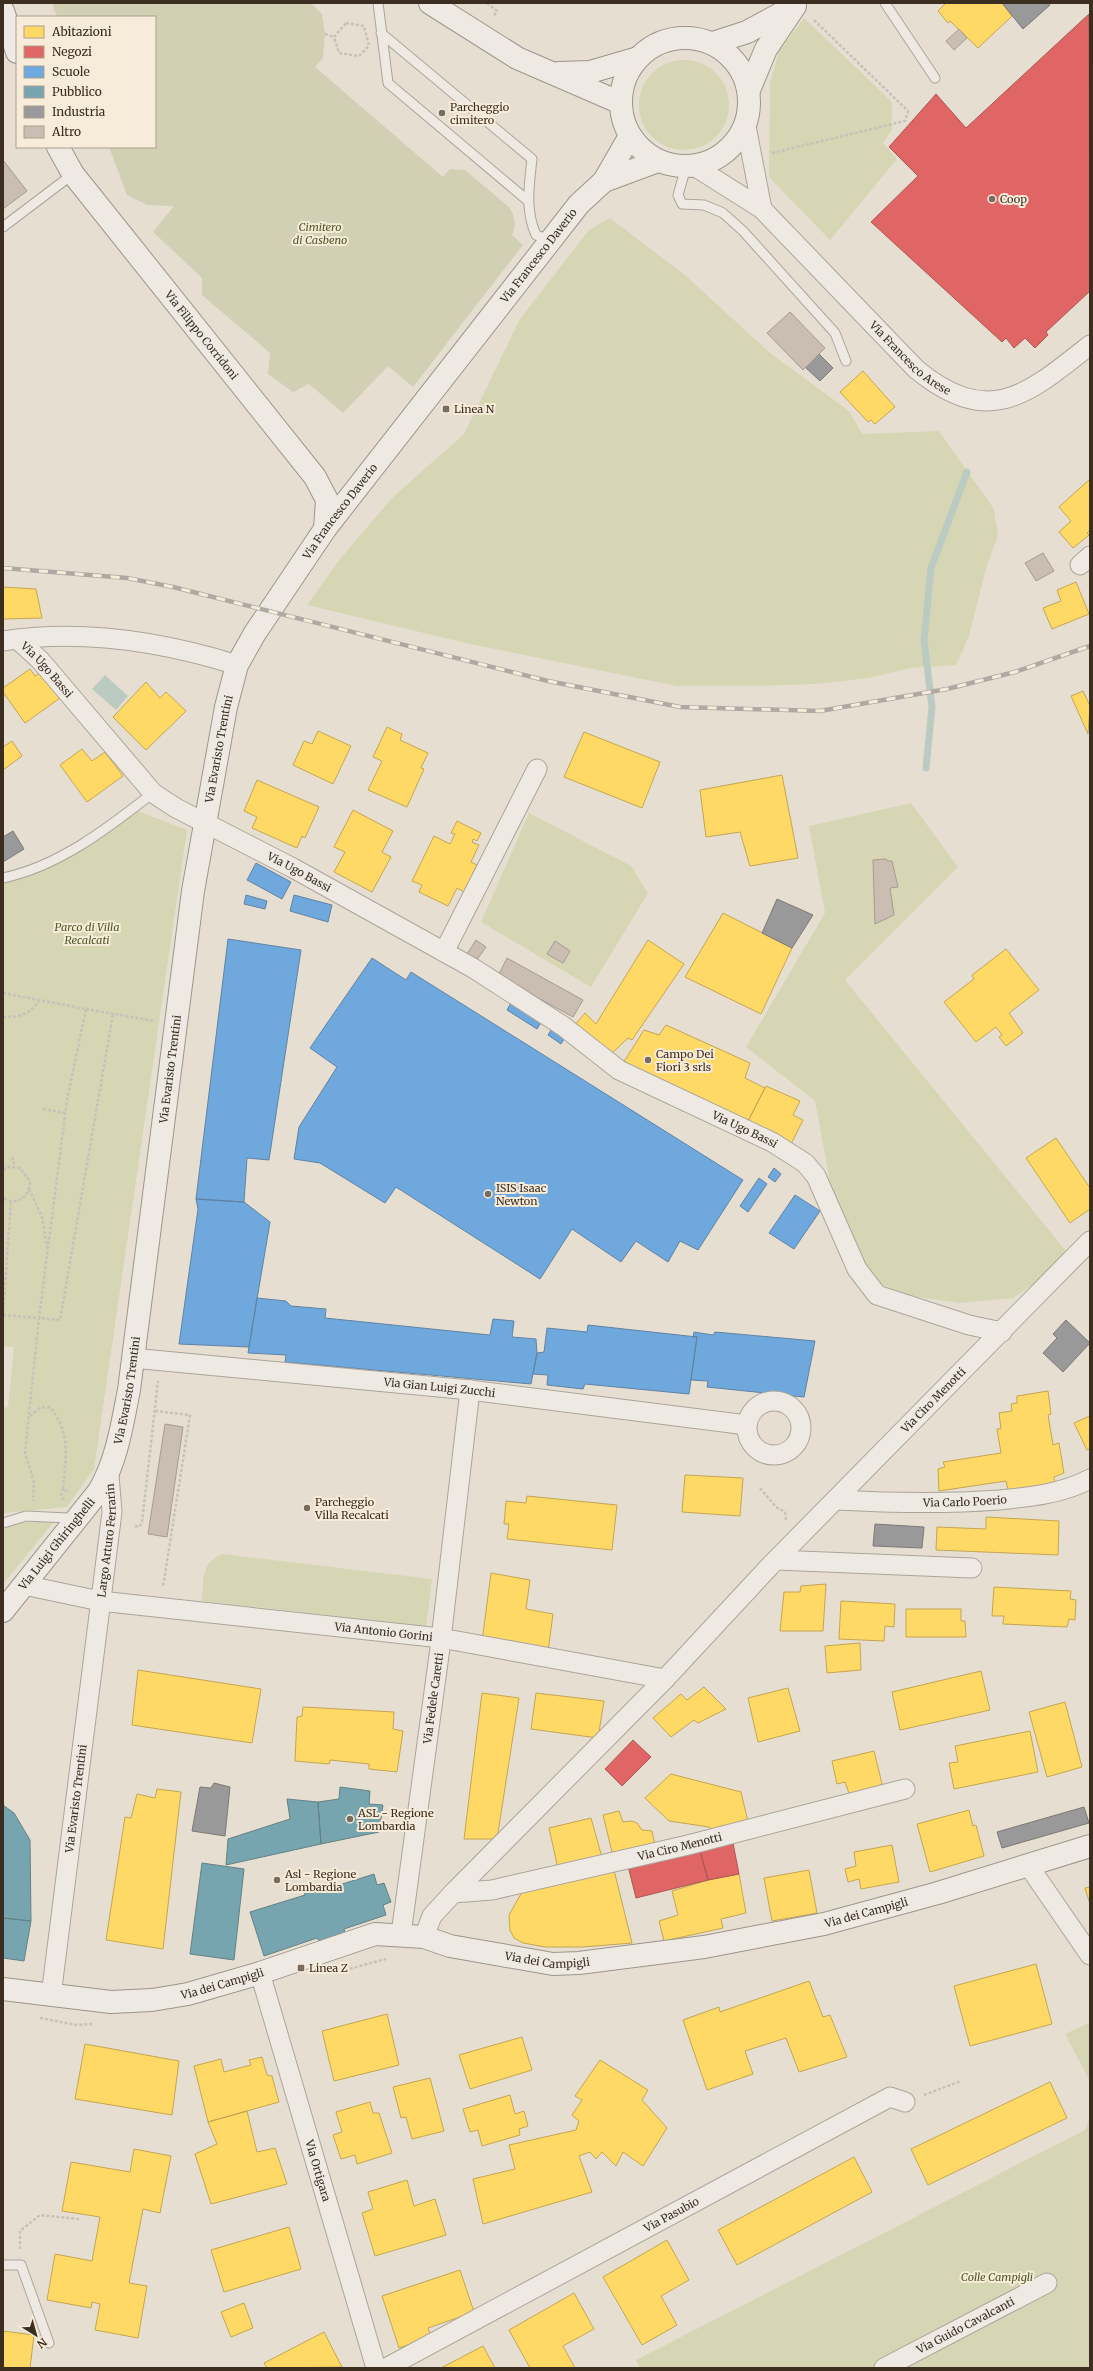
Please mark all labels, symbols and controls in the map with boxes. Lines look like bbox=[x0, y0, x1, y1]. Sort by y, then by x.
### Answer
legend bbox=[16, 16, 156, 148]
text: Abitazioni bbox=[51, 24, 112, 39]
text: Negozi bbox=[52, 44, 92, 59]
text: Scuole bbox=[52, 64, 90, 79]
text: Pubblico bbox=[52, 84, 102, 99]
place label: Parcheggio cimitero bbox=[450, 100, 510, 127]
text: Industria bbox=[52, 104, 106, 119]
marker: Parcheggio cimitero bbox=[437, 108, 447, 118]
text: Altro bbox=[51, 124, 81, 139]
place label: Coop bbox=[1000, 192, 1027, 206]
marker: Coop bbox=[987, 194, 997, 204]
street label: Via Francesco Daverio bbox=[497, 205, 580, 306]
park label: Cimitero di Casbeno bbox=[293, 220, 347, 247]
street label: Via Filippo Corridoni bbox=[161, 287, 242, 383]
street label: Via Francesco Arese bbox=[866, 317, 953, 398]
place label: Linea N bbox=[454, 402, 495, 416]
marker: Linea N bbox=[441, 404, 451, 414]
street label: Via Francesco Daverio bbox=[299, 461, 381, 563]
street label: Via Ugo Bassi bbox=[17, 638, 76, 701]
street label: Via Evaristo Trentini bbox=[202, 693, 236, 805]
street label: Via Ugo Bassi bbox=[264, 849, 334, 895]
park label: Parco di Villa Recalcati bbox=[55, 920, 119, 947]
street label: Via Evaristo Trentini bbox=[156, 1014, 184, 1125]
place label: Campo Dei Fiori 3 srls bbox=[656, 1047, 714, 1074]
marker: Campo Dei Fiori 3 srls bbox=[643, 1055, 653, 1065]
street label: Via Ugo Bassi bbox=[709, 1107, 781, 1151]
place label: ISIS Isaac Newton bbox=[496, 1181, 547, 1208]
marker: ISIS Isaac Newton bbox=[483, 1189, 493, 1199]
street label: Via Evaristo Trentini bbox=[111, 1335, 143, 1447]
street label: Via Ciro Menotti bbox=[897, 1364, 969, 1436]
street label: Via Gian Luigi Zucchi bbox=[382, 1375, 497, 1400]
street label: Largo Arturo Ferrarin bbox=[94, 1482, 119, 1598]
street label: Via Carlo Poerio bbox=[922, 1492, 1008, 1510]
street label: Via Luigi Ghiringhelli bbox=[15, 1495, 98, 1593]
place label: Parcheggio Villa Recalcati bbox=[314, 1495, 389, 1522]
marker: Parcheggio Villa Recalcati bbox=[302, 1503, 312, 1513]
street label: Via Antonio Gorini bbox=[333, 1619, 434, 1644]
street label: Via Fedele Caretti bbox=[420, 1651, 446, 1746]
street label: Via Evaristo Trentini bbox=[62, 1743, 90, 1855]
place label: ASL - Regione Lombardia bbox=[357, 1806, 434, 1833]
marker: ASL - Regione Lombardia bbox=[345, 1814, 355, 1824]
street label: Via Ciro Menotti bbox=[635, 1829, 724, 1864]
place label: Asl - Regione Lombardia bbox=[284, 1867, 356, 1894]
marker: Asl - Regione Lombardia bbox=[272, 1875, 282, 1885]
street label: Via dei Campigli bbox=[822, 1894, 910, 1931]
street label: Via dei Campigli bbox=[503, 1949, 591, 1971]
place label: Linea Z bbox=[309, 1961, 348, 1975]
marker: Linea Z bbox=[296, 1963, 306, 1973]
street label: Via dei Campigli bbox=[179, 1965, 266, 2002]
street label: Via Ortigara bbox=[302, 2137, 334, 2203]
street label: Via Pasubio bbox=[640, 2194, 702, 2236]
park label: Colle Campigli bbox=[961, 2270, 1033, 2284]
street label: Via Guido Cavalcanti bbox=[913, 2294, 1017, 2357]
north arrow bbox=[16, 2315, 56, 2355]
text: N bbox=[34, 2335, 50, 2351]

